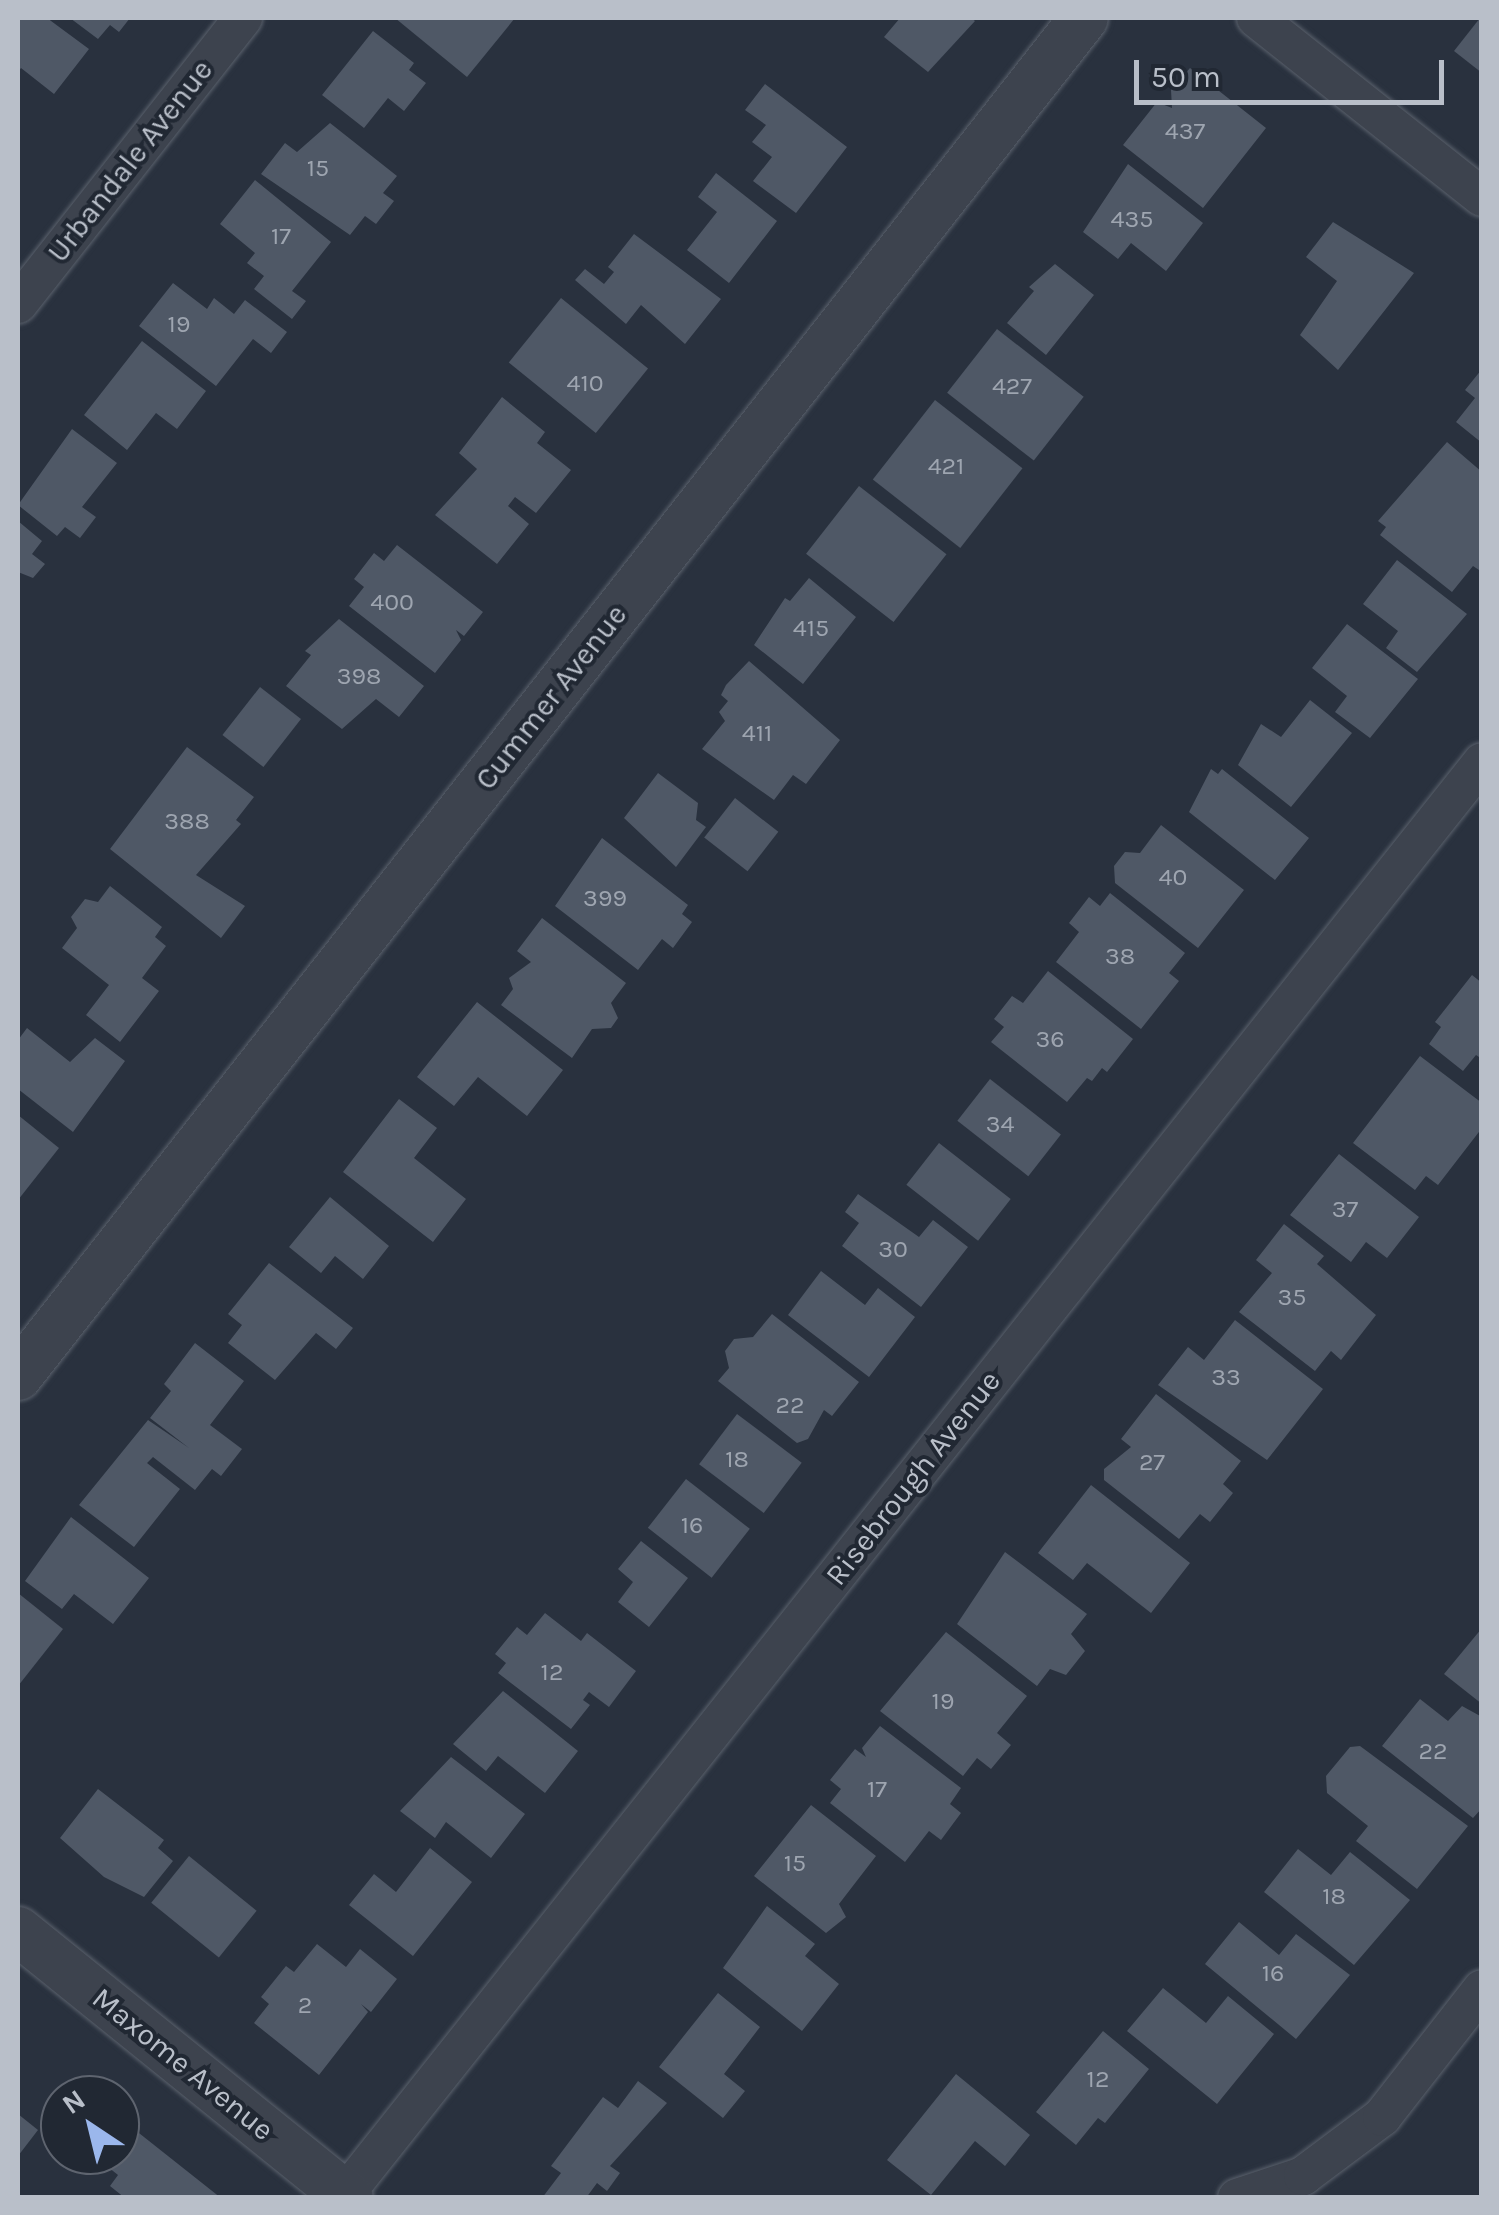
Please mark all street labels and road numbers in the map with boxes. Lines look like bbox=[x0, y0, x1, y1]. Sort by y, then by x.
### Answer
street label: Urbandale Avenue bbox=[40, 53, 220, 269]
street label: Cummer Avenue bbox=[468, 597, 634, 797]
street label: Risebrough Avenue bbox=[818, 1363, 1008, 1593]
street label: Maxome Avenue bbox=[85, 1980, 281, 2148]

